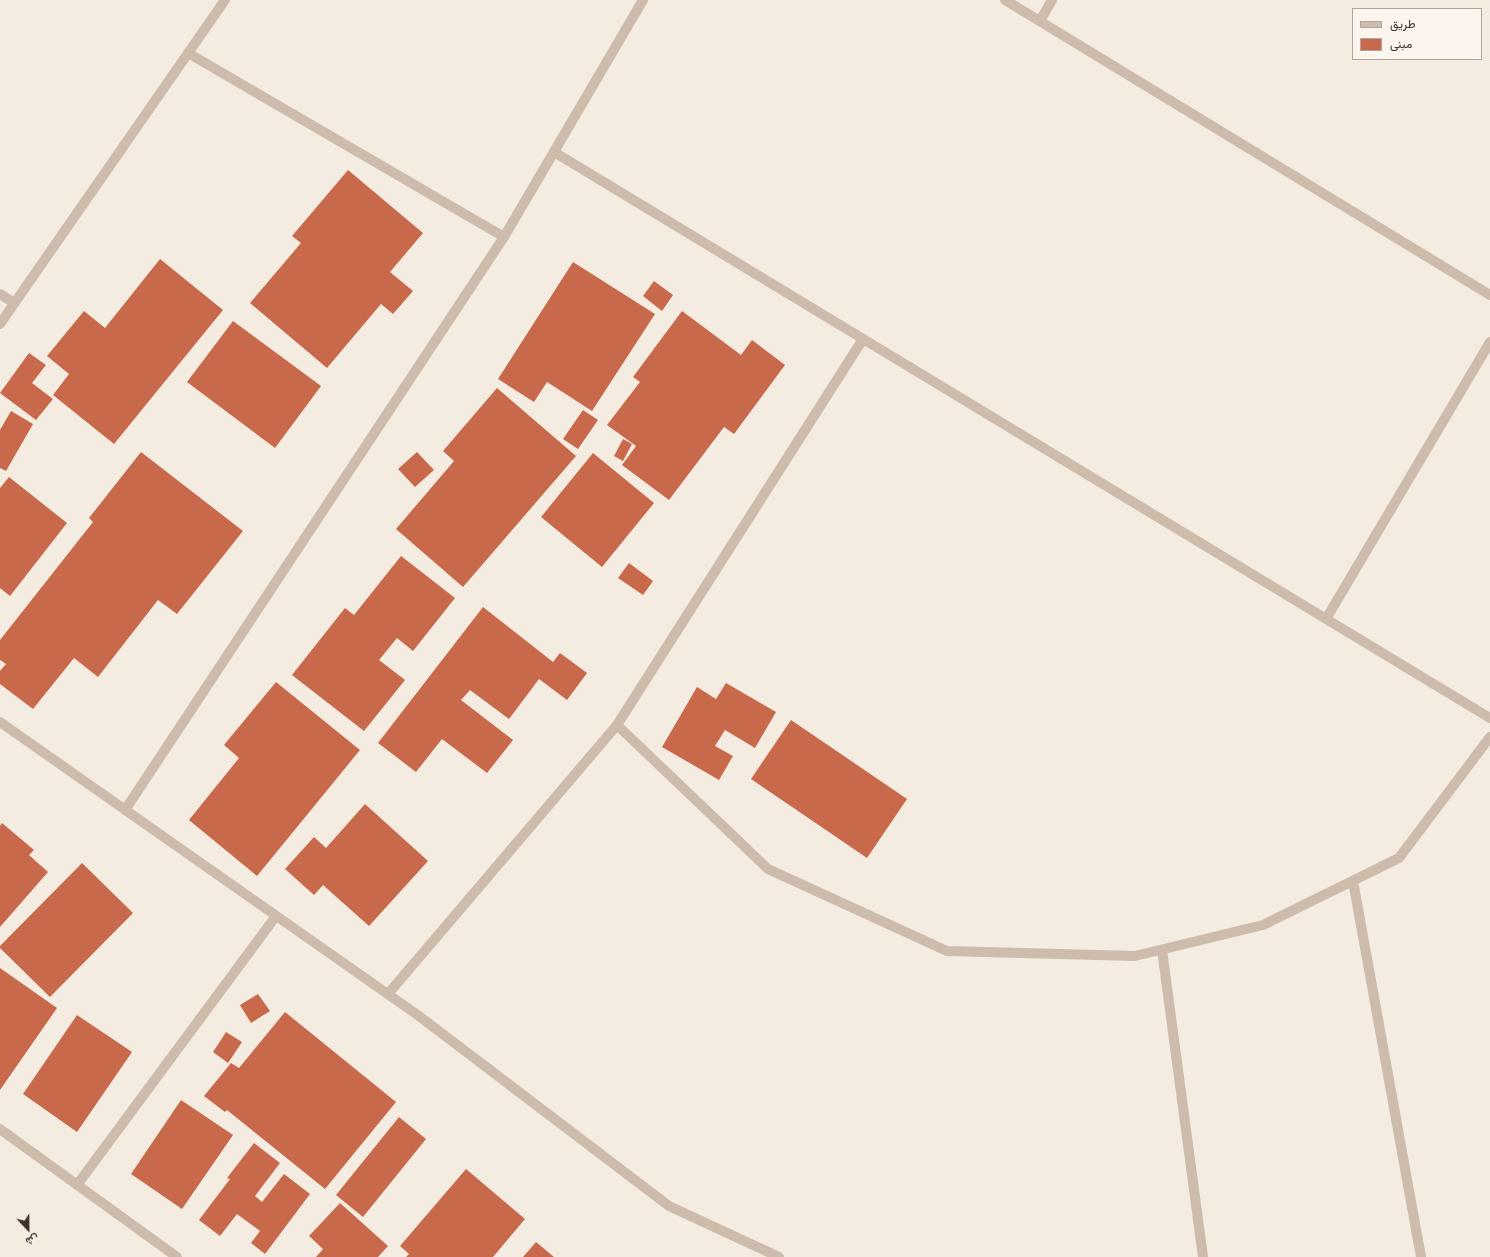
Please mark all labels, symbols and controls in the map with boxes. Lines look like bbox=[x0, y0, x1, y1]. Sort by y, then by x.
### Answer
legend bbox=[1352, 8, 1482, 60]
text: طريق bbox=[1390, 15, 1415, 32]
text: مبنى bbox=[1390, 35, 1412, 52]
north arrow bbox=[8, 1209, 48, 1249]
text: ش bbox=[24, 1231, 42, 1250]

